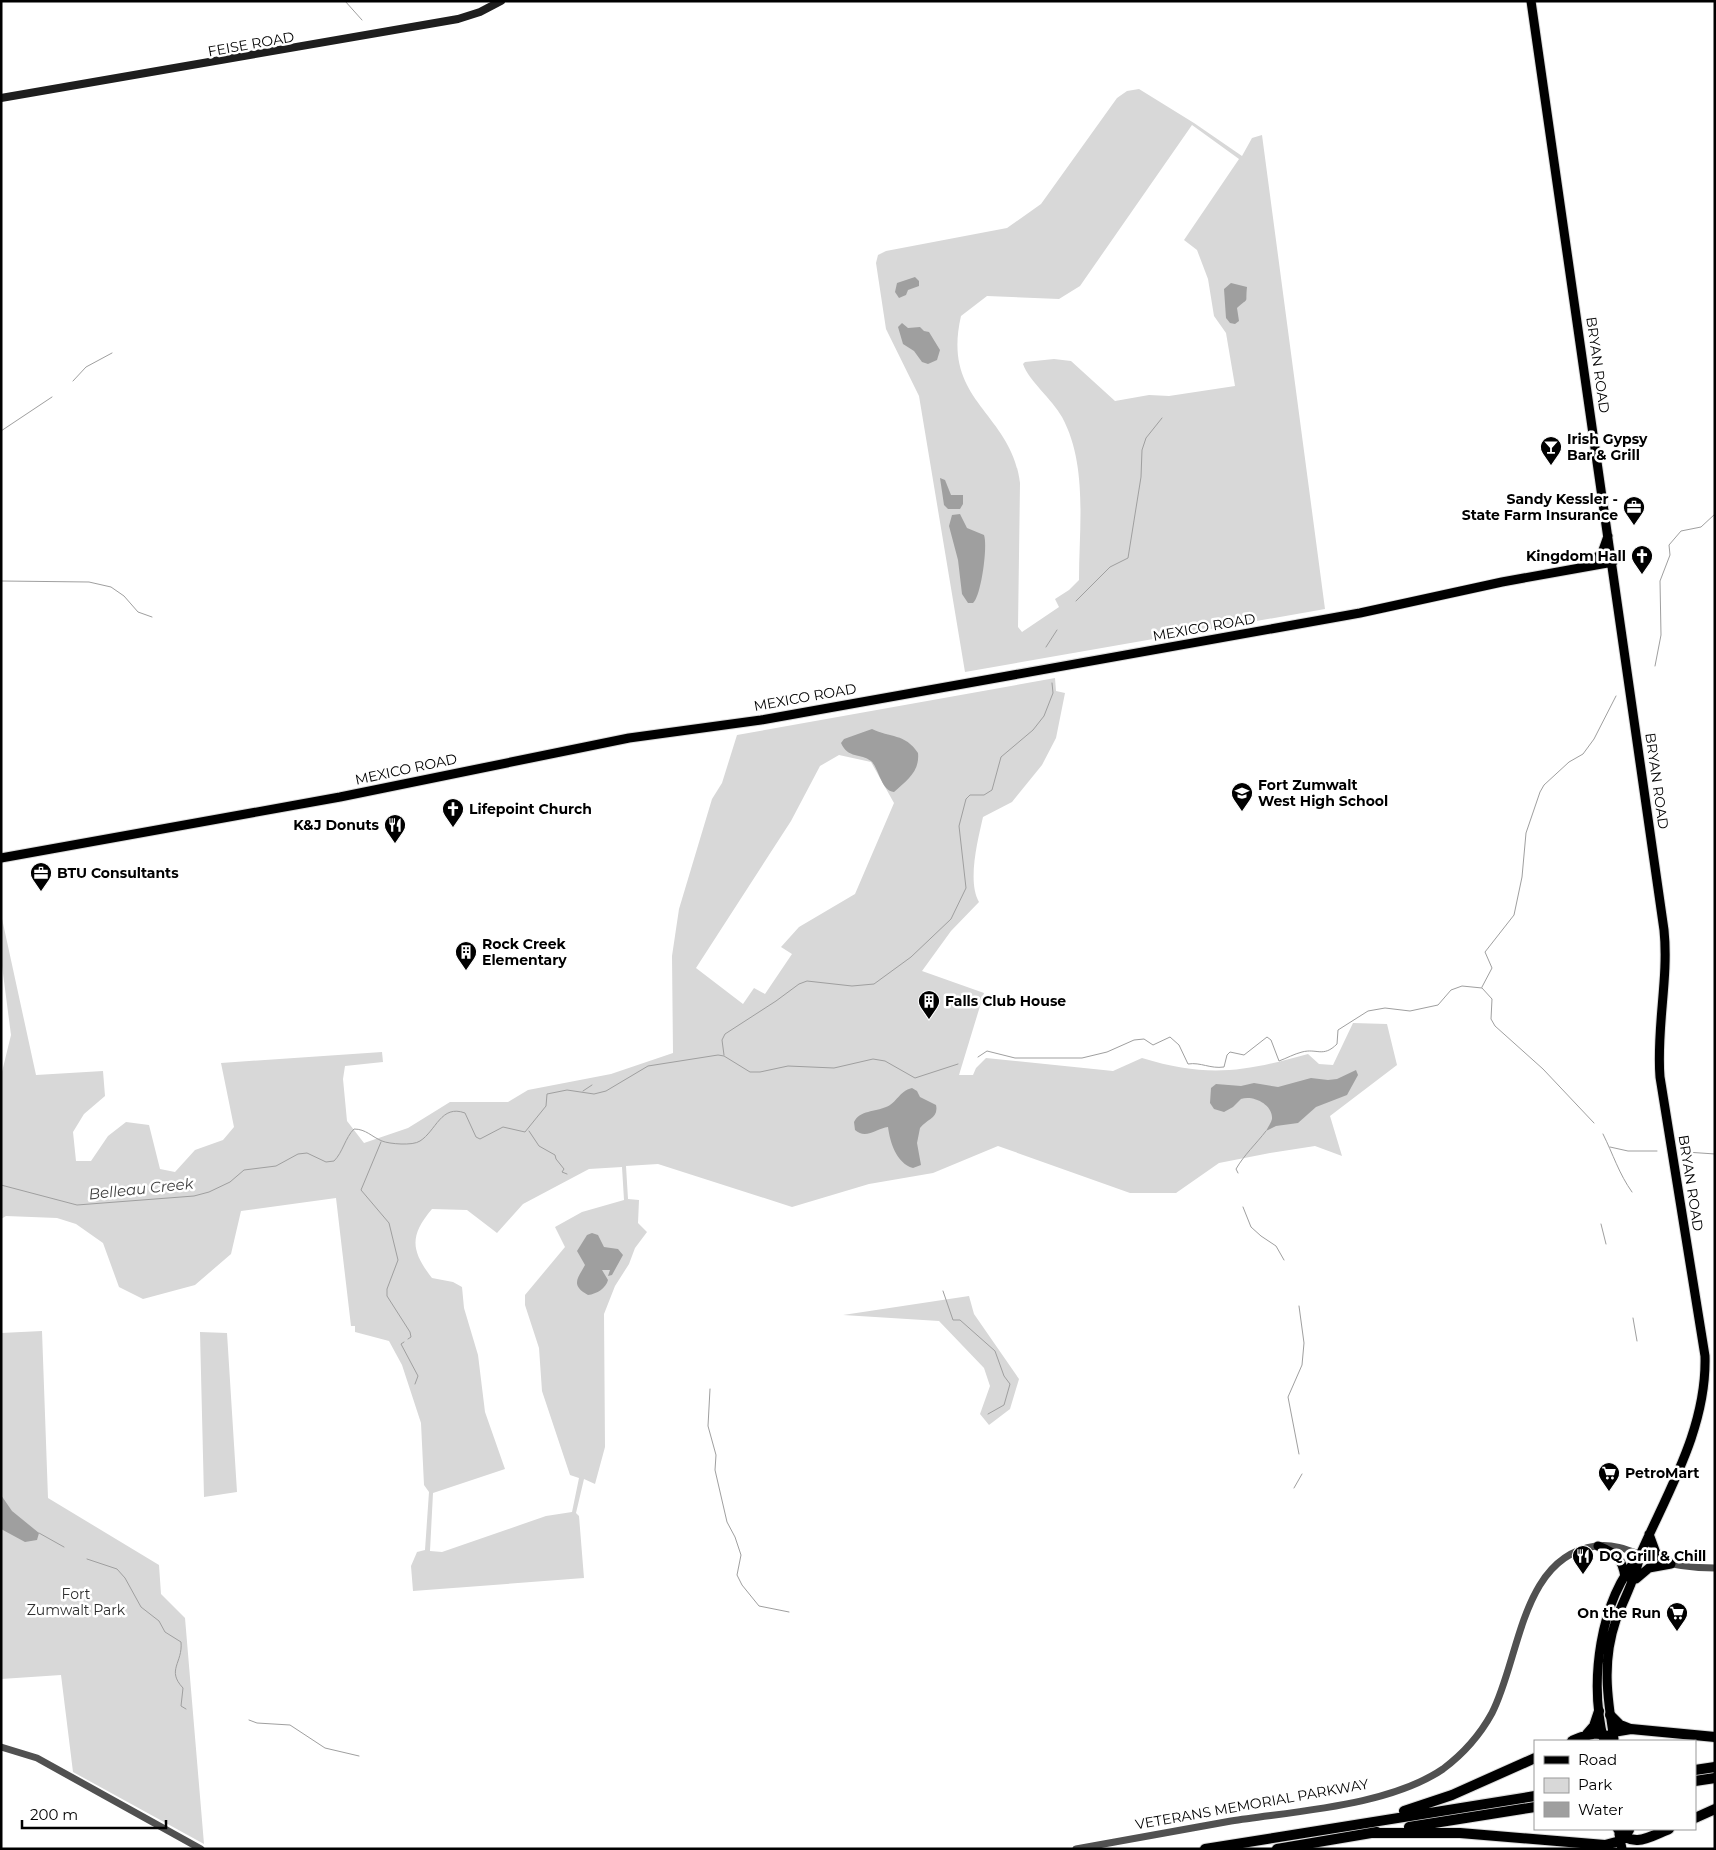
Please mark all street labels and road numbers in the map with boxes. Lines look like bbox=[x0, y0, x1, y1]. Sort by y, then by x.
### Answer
street label: FEISE ROAD bbox=[206, 28, 296, 60]
street label: BRYAN ROAD bbox=[1582, 316, 1614, 414]
street label: MEXICO ROAD bbox=[1151, 609, 1257, 645]
street label: MEXICO ROAD bbox=[752, 679, 858, 715]
street label: BRYAN ROAD bbox=[1641, 732, 1673, 830]
street label: MEXICO ROAD bbox=[353, 749, 459, 789]
street label: BRYAN ROAD bbox=[1675, 1134, 1707, 1232]
street label: VETERANS MEMORIAL PARKWAY bbox=[1134, 1775, 1370, 1833]

